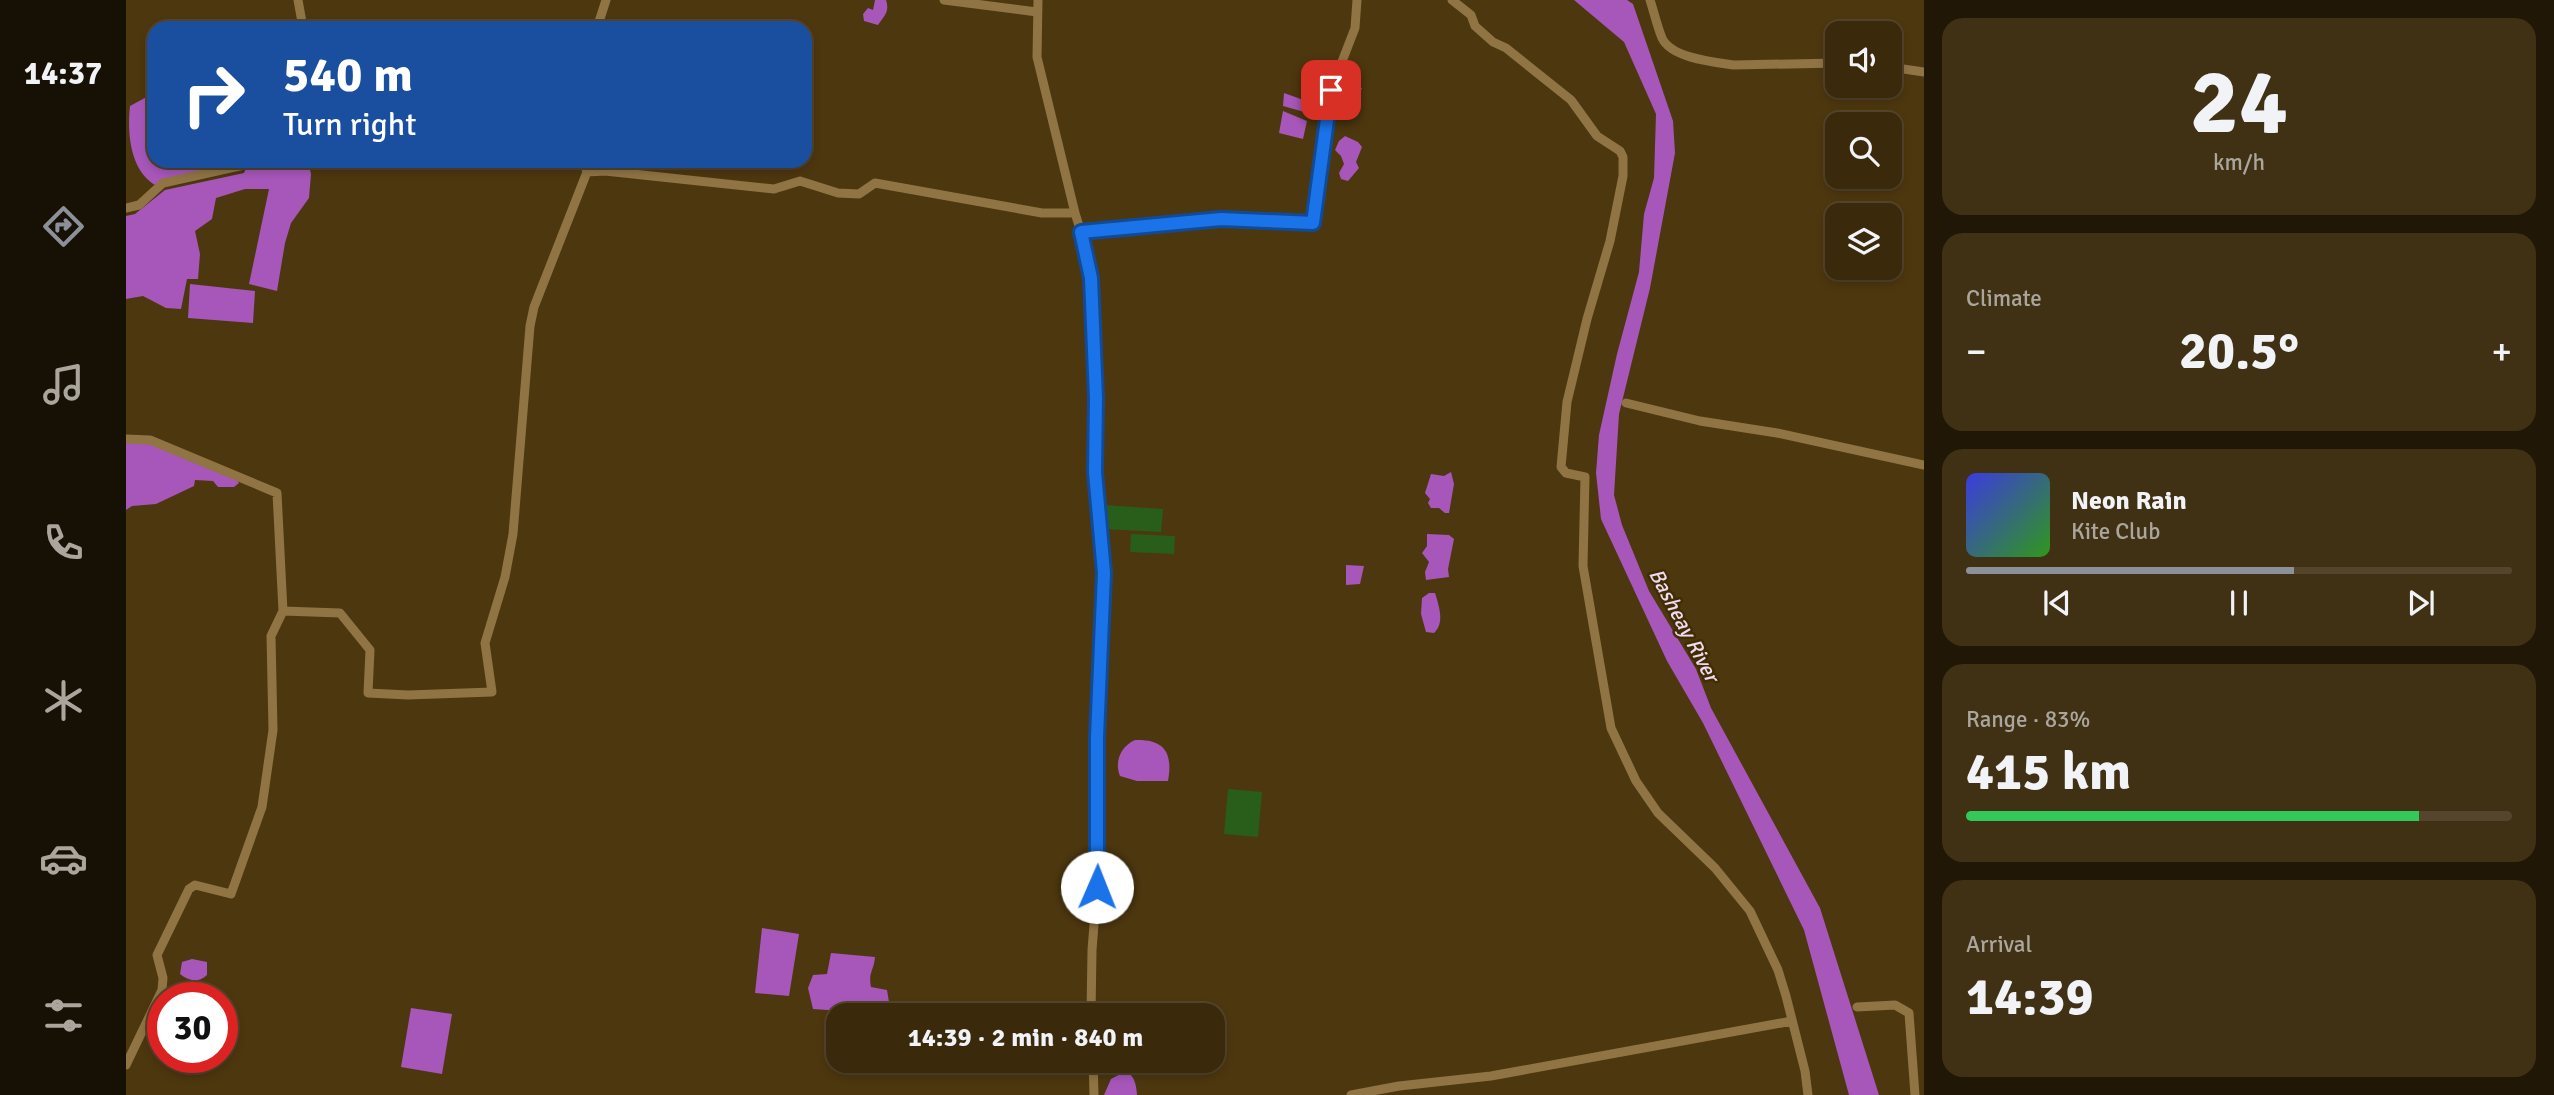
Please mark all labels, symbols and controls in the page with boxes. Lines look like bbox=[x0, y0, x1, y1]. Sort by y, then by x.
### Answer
map controls bbox=[1825, 21, 1902, 280]
button: sound bbox=[1825, 21, 1902, 98]
text: 540 m bbox=[283, 45, 413, 105]
text: 24 bbox=[2190, 46, 2288, 159]
icon: right bbox=[168, 49, 259, 140]
text: 14:37 bbox=[24, 54, 102, 93]
pin bbox=[1301, 60, 1361, 120]
icon: arrive bbox=[1312, 71, 1350, 109]
text: Turn right bbox=[283, 105, 416, 144]
button: search bbox=[1825, 112, 1902, 189]
text: km/h bbox=[2213, 148, 2265, 177]
icon: directions bbox=[39, 202, 88, 251]
button: layers bbox=[1825, 203, 1902, 280]
text: Climate bbox=[1966, 284, 2042, 313]
text: 20.5° bbox=[2179, 319, 2299, 383]
text: − bbox=[1966, 328, 1987, 375]
text: + bbox=[2491, 328, 2512, 375]
icon: music bbox=[39, 360, 88, 409]
text: Neon Rain bbox=[2071, 485, 2187, 517]
text: Kite Club bbox=[2071, 517, 2160, 546]
icon: phone bbox=[39, 518, 88, 567]
water label: Basheay River bbox=[1643, 564, 1726, 689]
icon: previous bbox=[2038, 584, 2076, 622]
icon: pause bbox=[2220, 584, 2258, 622]
icon: next bbox=[2402, 584, 2440, 622]
icon: climate bbox=[39, 676, 88, 725]
text: Range · 83% bbox=[1966, 705, 2090, 734]
text: 415 km bbox=[1966, 740, 2131, 804]
icon: car bbox=[39, 834, 88, 883]
position arrow bbox=[1060, 850, 1134, 924]
text: Arrival bbox=[1966, 930, 2032, 959]
text: 14:39 bbox=[1966, 965, 2094, 1029]
speed limit sign: 30 bbox=[147, 982, 238, 1073]
icon: filters bbox=[39, 991, 88, 1040]
text: 14:39 · 2 min · 840 m bbox=[908, 1022, 1143, 1054]

